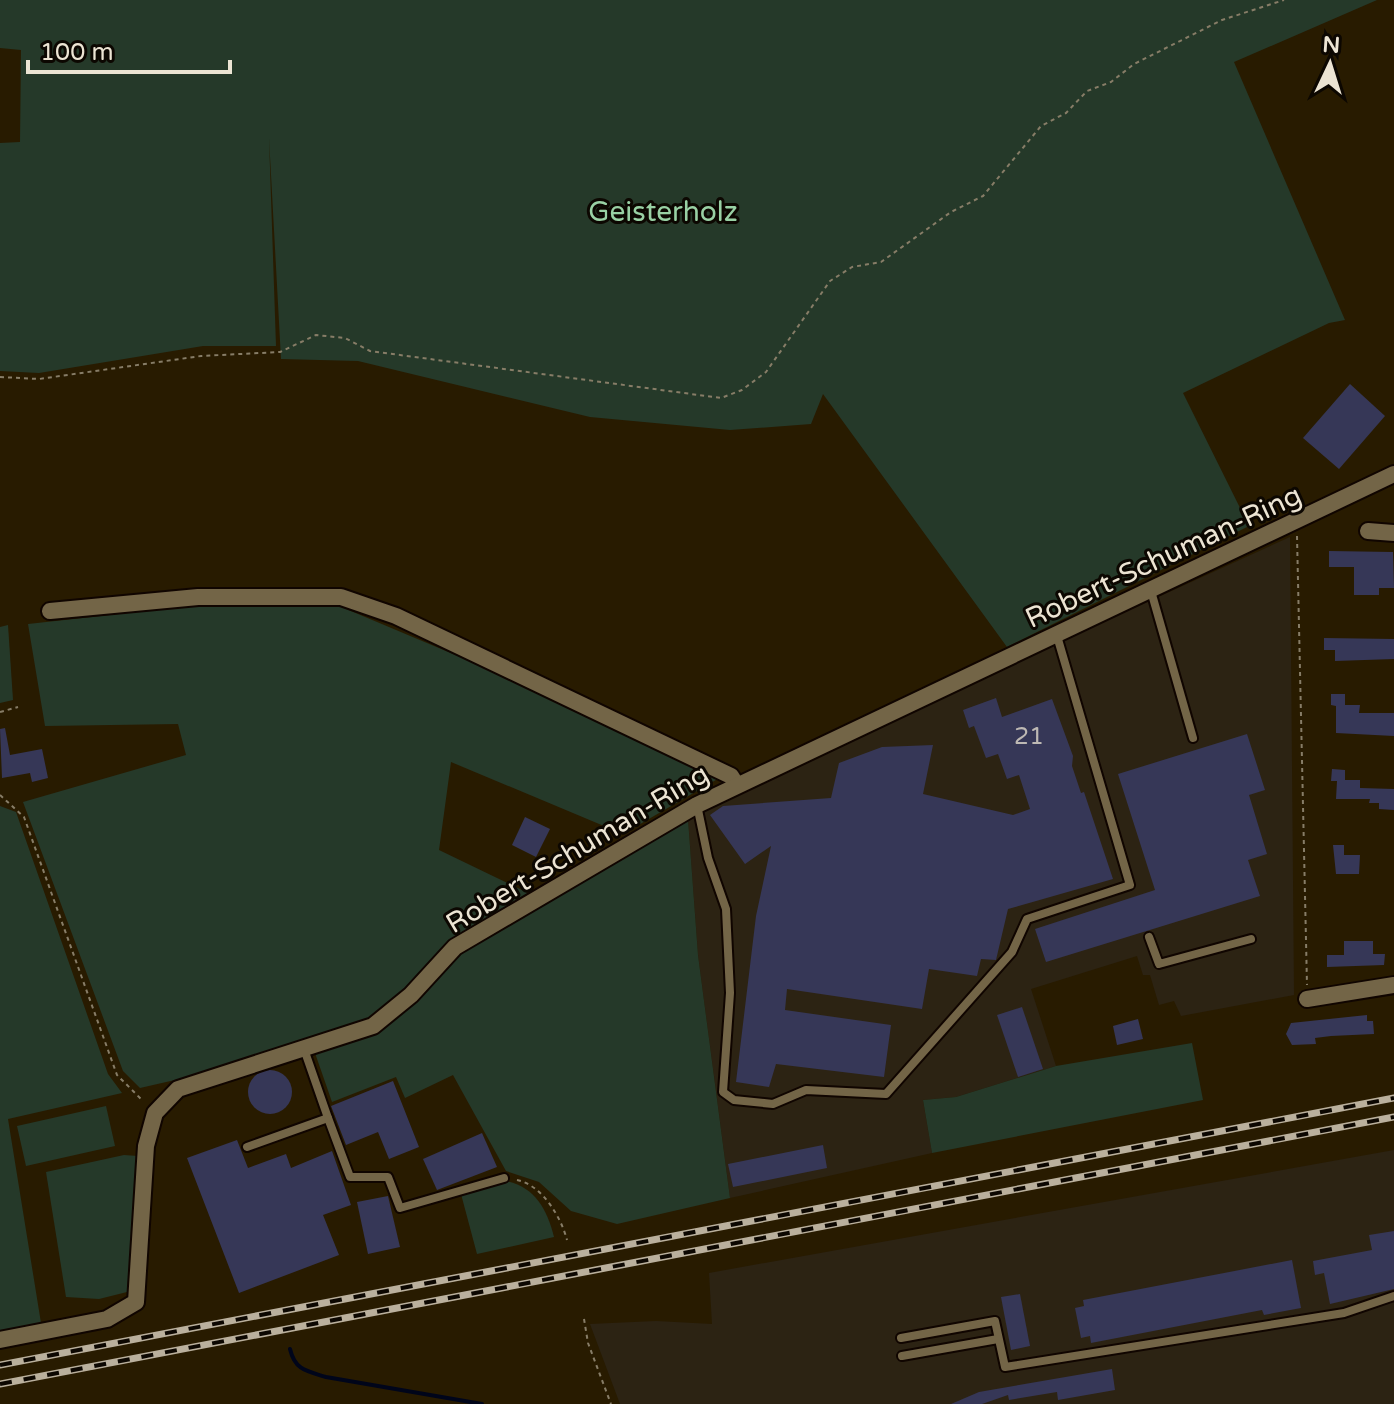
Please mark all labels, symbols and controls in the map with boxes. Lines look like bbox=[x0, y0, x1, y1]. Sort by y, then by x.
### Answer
scale bar bbox=[28, 24, 230, 74]
north arrow bbox=[1290, 24, 1370, 104]
text: N bbox=[1322, 31, 1341, 59]
text: 100 m bbox=[40, 38, 114, 67]
park label: Geisterholz bbox=[588, 195, 738, 229]
street label: Robert-Schuman-Ring bbox=[1020, 478, 1307, 636]
house number: 21 bbox=[1014, 722, 1044, 751]
street label: Robert-Schuman-Ring bbox=[440, 757, 715, 941]

